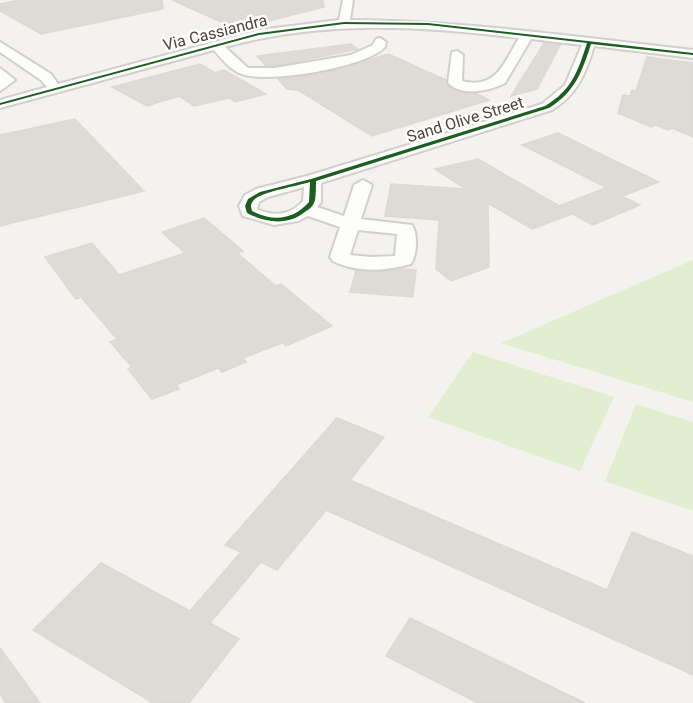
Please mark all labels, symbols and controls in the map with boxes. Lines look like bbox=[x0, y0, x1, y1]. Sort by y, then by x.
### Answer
street label: Via Cassiandra bbox=[161, 10, 269, 55]
street label: Sand Olive Street bbox=[404, 93, 526, 146]

